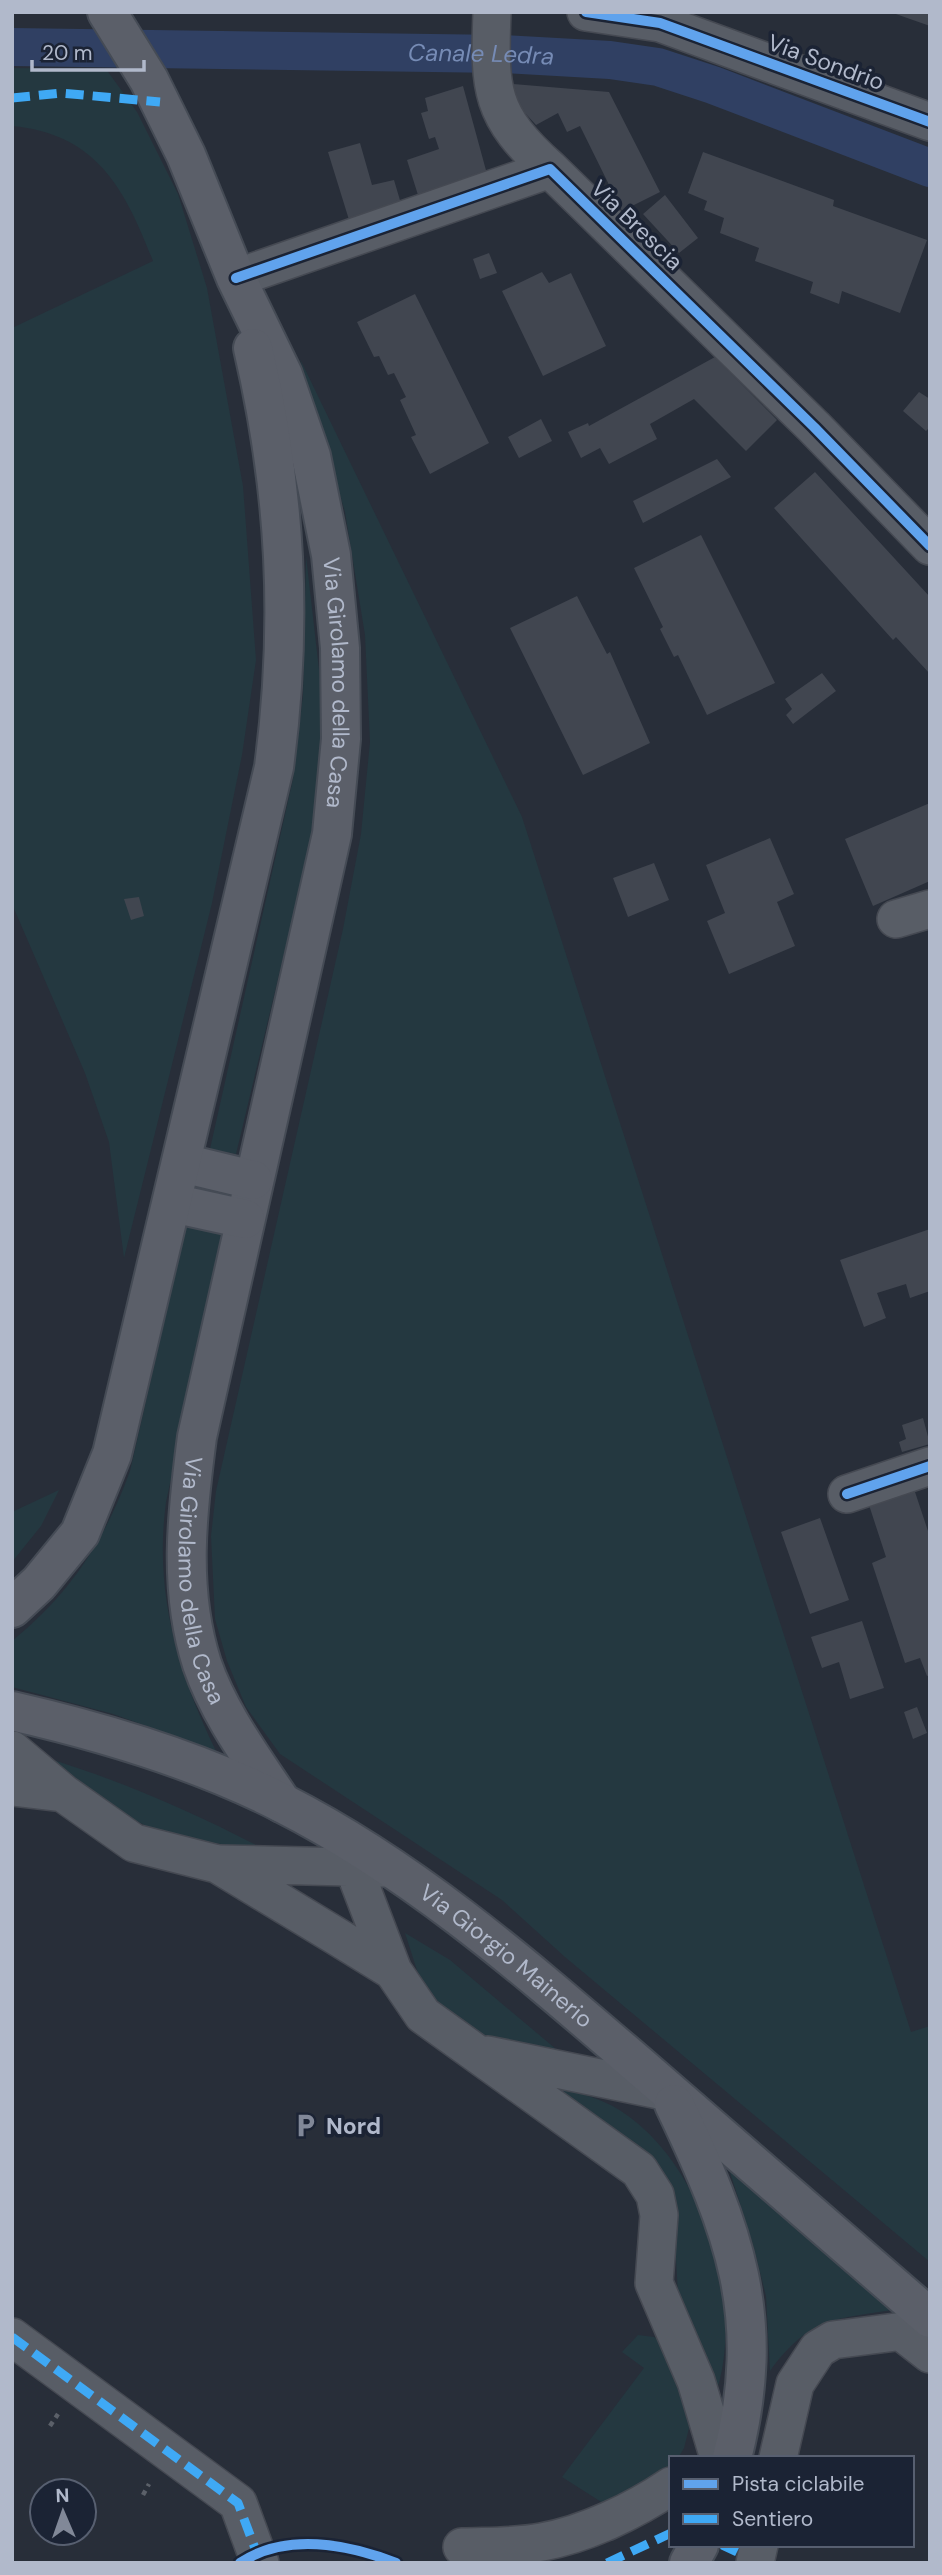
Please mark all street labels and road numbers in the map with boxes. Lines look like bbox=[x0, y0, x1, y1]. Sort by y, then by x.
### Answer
street label: Via Sondrio bbox=[764, 27, 888, 97]
street label: Via Brescia bbox=[584, 173, 690, 277]
street label: Via Girolamo della Casa bbox=[316, 556, 356, 810]
street label: Via Girolamo della Casa bbox=[172, 1455, 232, 1709]
street label: Via Giorgio Mainerio bbox=[414, 1877, 599, 2034]

